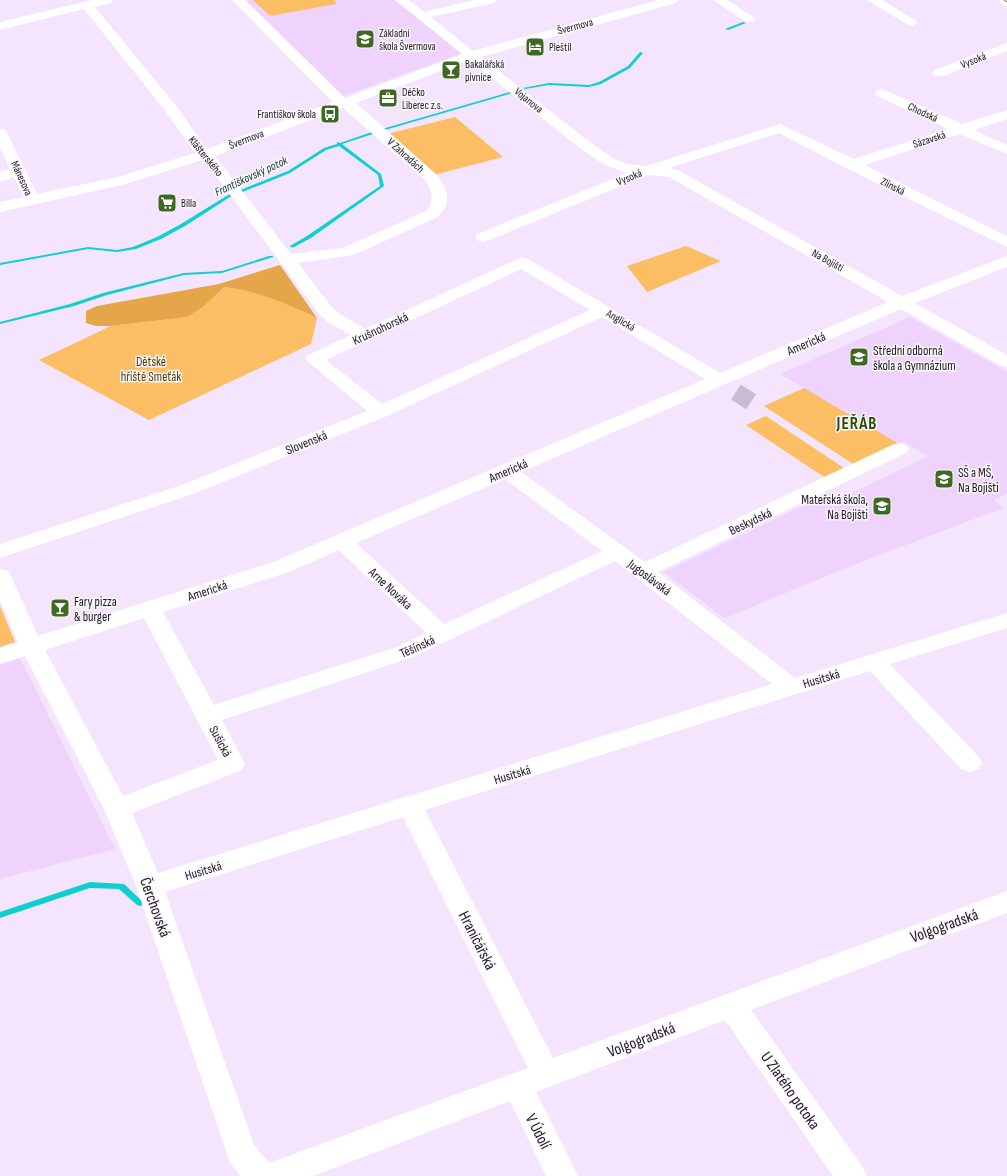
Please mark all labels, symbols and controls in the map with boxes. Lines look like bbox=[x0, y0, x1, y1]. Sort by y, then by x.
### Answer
street label: Švermova bbox=[556, 15, 594, 37]
place label: Základní škola Švermova bbox=[379, 27, 436, 53]
school or university icon: Základní škola Švermova bbox=[354, 28, 376, 50]
hotel icon: Pleštil bbox=[524, 36, 546, 58]
place label: Pleštil bbox=[549, 41, 572, 54]
street label: Vysoká bbox=[959, 50, 988, 71]
place label: Bakalářská pivnice bbox=[465, 58, 504, 84]
bar icon: Bakalářská pivnice bbox=[440, 59, 462, 81]
street label: Vojanova bbox=[512, 85, 546, 116]
place label: Déčko Liberec z.s. bbox=[402, 86, 443, 112]
office icon: Déčko Liberec z.s. bbox=[377, 87, 399, 109]
street label: Chodská bbox=[906, 100, 940, 125]
bus stop icon: Františkov škola bbox=[319, 103, 341, 125]
place label: Františkov škola bbox=[257, 108, 316, 121]
street label: Švermova bbox=[227, 126, 265, 152]
street label: Sázavská bbox=[911, 128, 947, 151]
street label: Klášterského bbox=[186, 134, 226, 179]
street label: V Zahradách bbox=[385, 135, 427, 176]
water label: Františkovský potok bbox=[212, 153, 291, 200]
street label: Mánesova bbox=[8, 159, 35, 198]
street label: Vysoká bbox=[615, 167, 644, 188]
street label: Zlínská bbox=[878, 175, 907, 198]
supermarket icon: Billa bbox=[156, 192, 178, 214]
place label: Billa bbox=[181, 197, 196, 210]
street label: Na Bojišti bbox=[810, 246, 846, 274]
street label: Anglická bbox=[603, 306, 637, 334]
street label: Krušnohorská bbox=[350, 309, 411, 349]
street label: Americká bbox=[784, 329, 828, 360]
place label: Střední odborná škola a Gymnázium bbox=[873, 343, 956, 374]
school or university icon: Střední odborná škola a Gymnázium bbox=[848, 346, 870, 368]
park label: Dětské hřiště Smeťák bbox=[121, 354, 181, 385]
district label: JEŘÁB bbox=[836, 413, 877, 434]
street label: Slovenská bbox=[283, 427, 330, 459]
street label: Americká bbox=[486, 456, 530, 487]
place label: SŠ a MŠ, Na Bojišti bbox=[958, 464, 999, 496]
school or university icon: SŠ a MŠ, Na Bojišti bbox=[933, 468, 955, 490]
place label: Mateřská škola, Na Bojišti bbox=[801, 492, 868, 523]
school or university icon: Mateřská škola, Na Bojišti bbox=[871, 495, 893, 517]
street label: Beskydská bbox=[726, 505, 774, 539]
street label: Jugoslávská bbox=[624, 556, 674, 599]
street label: Arne Nováka bbox=[364, 564, 416, 613]
street label: Americká bbox=[185, 577, 229, 605]
place label: Fary pizza & burger bbox=[74, 594, 117, 625]
bar icon: Fary pizza & burger bbox=[49, 597, 71, 619]
street label: Těšínská bbox=[397, 632, 438, 662]
street label: Husitská bbox=[801, 666, 842, 692]
street label: Sušická bbox=[205, 723, 235, 760]
street label: Husitská bbox=[492, 762, 533, 788]
street label: Husitská bbox=[183, 858, 224, 884]
street label: Čerchovská bbox=[135, 875, 174, 940]
street label: Volgogradská bbox=[908, 905, 981, 947]
street label: Hraničářská bbox=[454, 908, 499, 973]
street label: Volgogradská bbox=[605, 1019, 678, 1062]
street label: U Zlatého potoka bbox=[756, 1048, 823, 1133]
street label: V Údolí bbox=[521, 1111, 555, 1152]

